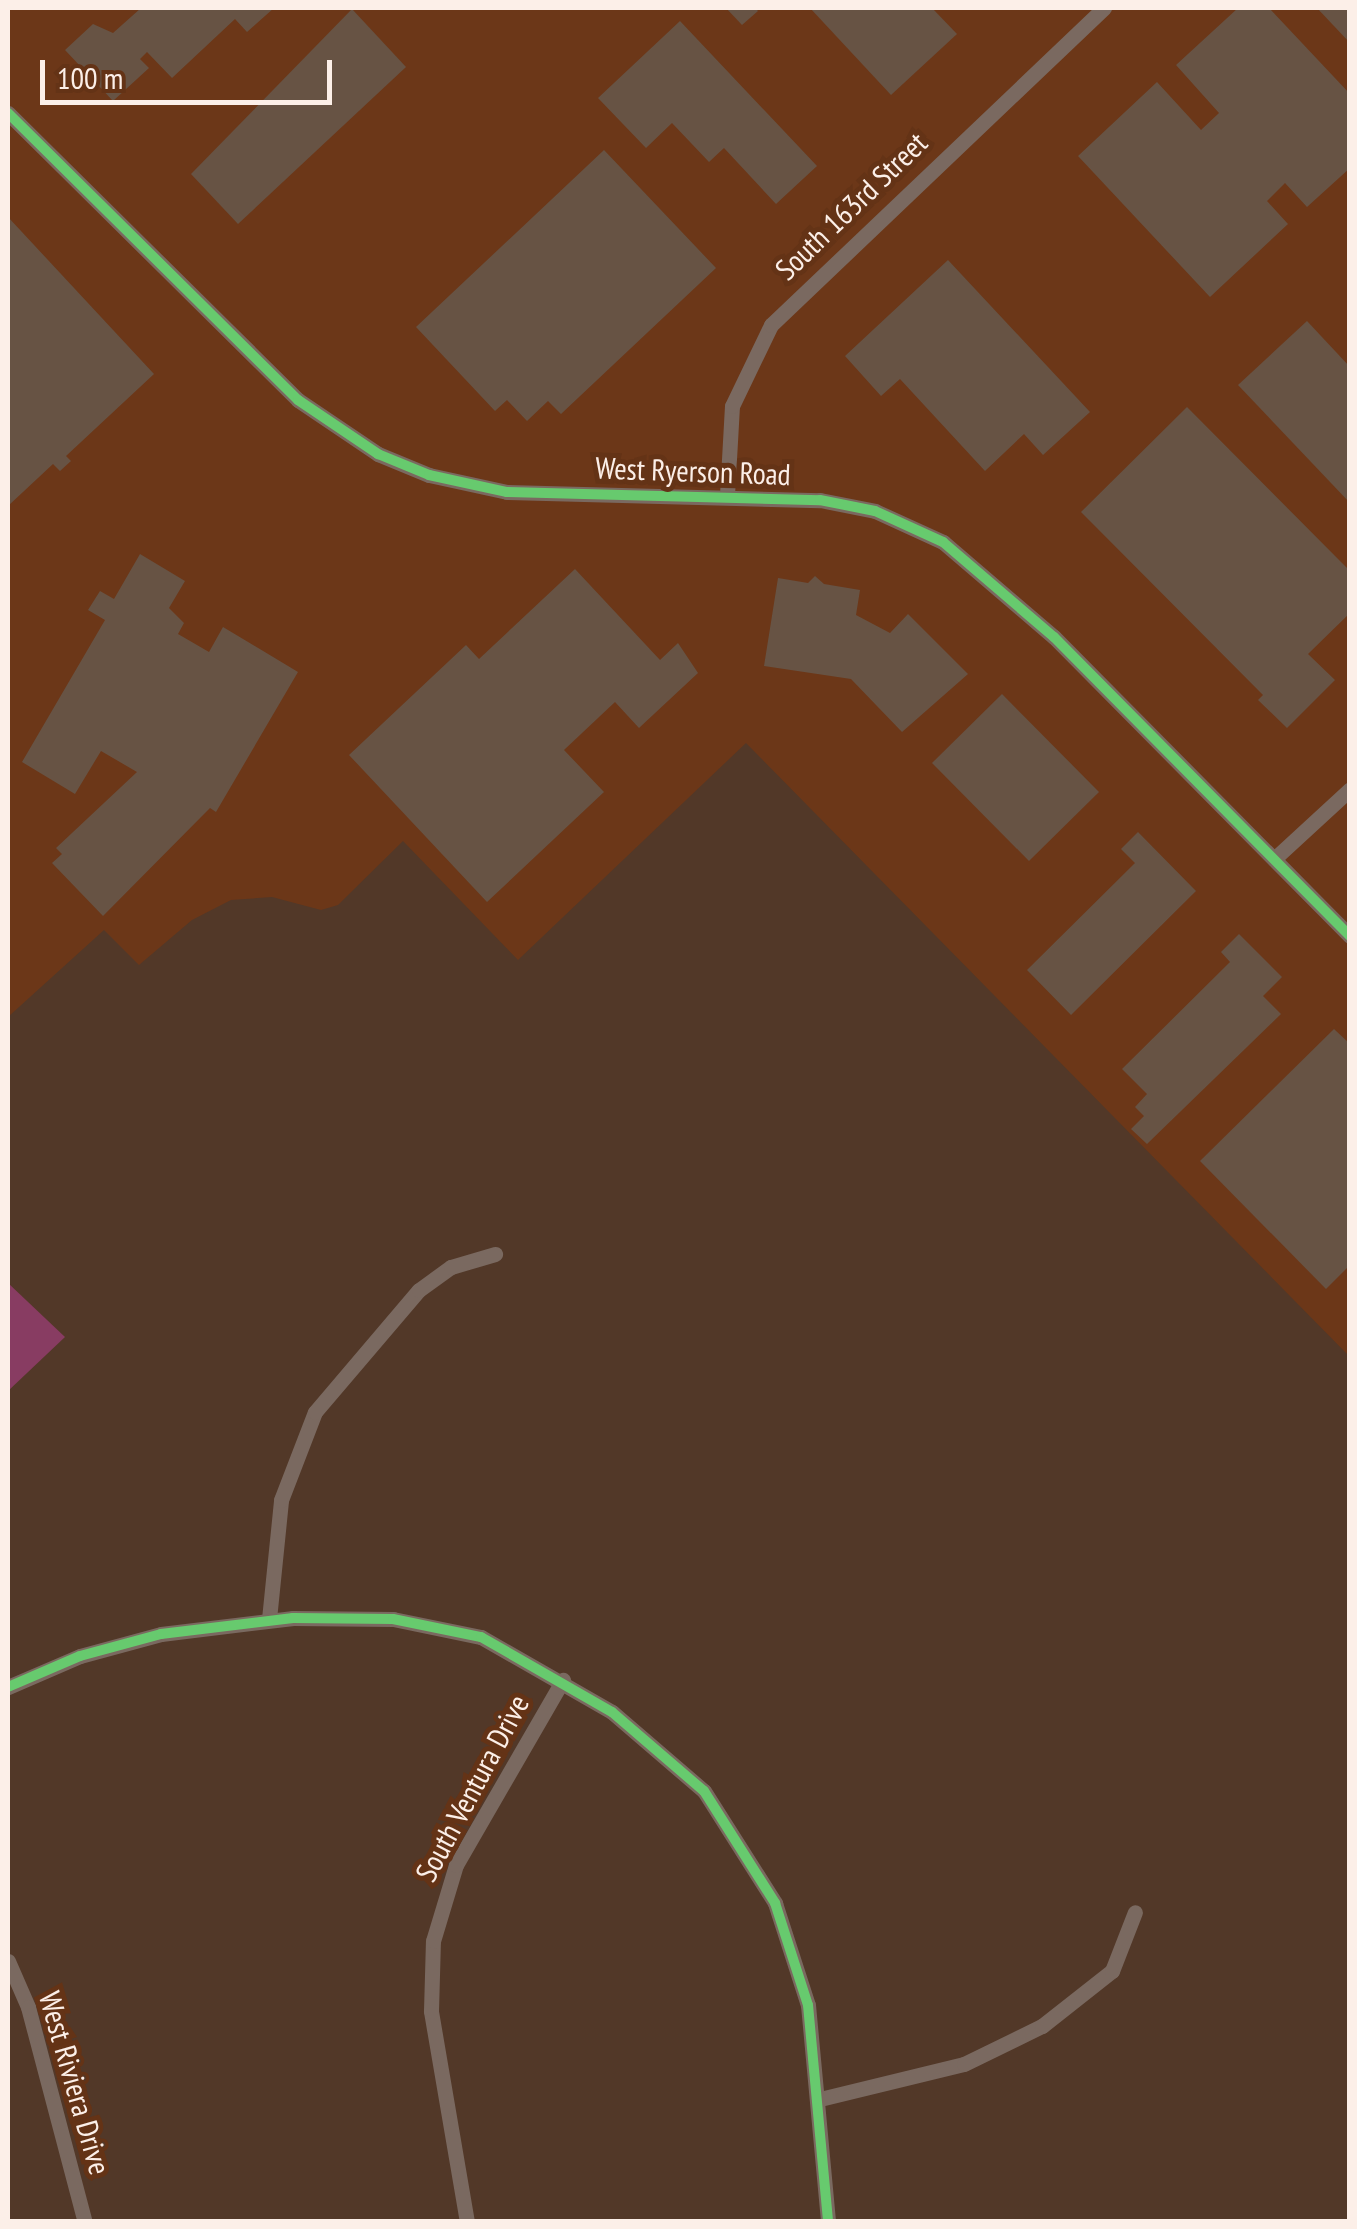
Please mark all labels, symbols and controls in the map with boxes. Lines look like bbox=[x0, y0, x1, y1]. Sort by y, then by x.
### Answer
scale bar bbox=[45, 40, 338, 102]
text: 100 m bbox=[57, 58, 123, 97]
street label: South 163rd Street bbox=[768, 125, 934, 287]
street label: West Ryerson Road bbox=[595, 450, 791, 492]
street label: South Ventura Drive bbox=[408, 1688, 536, 1888]
street label: West Riviera Drive bbox=[32, 1987, 118, 2179]

